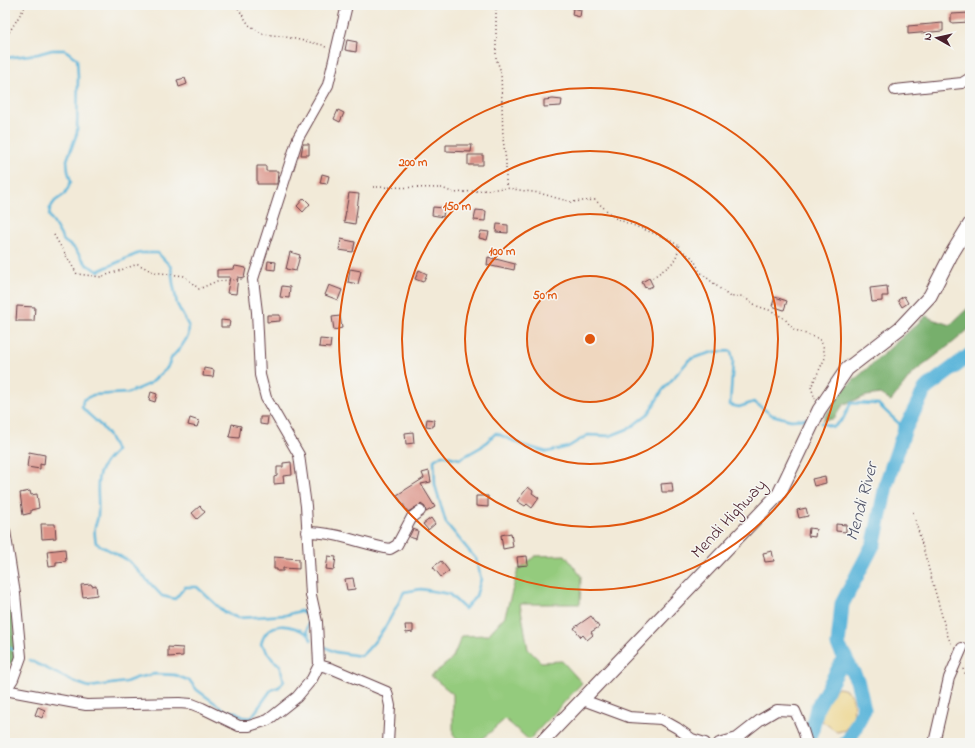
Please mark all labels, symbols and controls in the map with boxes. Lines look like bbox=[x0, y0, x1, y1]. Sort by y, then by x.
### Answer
north arrow bbox=[917, 18, 957, 58]
text: N bbox=[920, 32, 937, 42]
text: 200 m bbox=[398, 154, 428, 172]
text: 150 m bbox=[443, 198, 472, 216]
text: 100 m bbox=[489, 243, 516, 261]
text: 50 m bbox=[533, 287, 558, 305]
centre of rings bbox=[583, 332, 597, 346]
water label: Mendi River bbox=[840, 458, 887, 544]
street label: Mendi Highway bbox=[685, 474, 774, 566]

